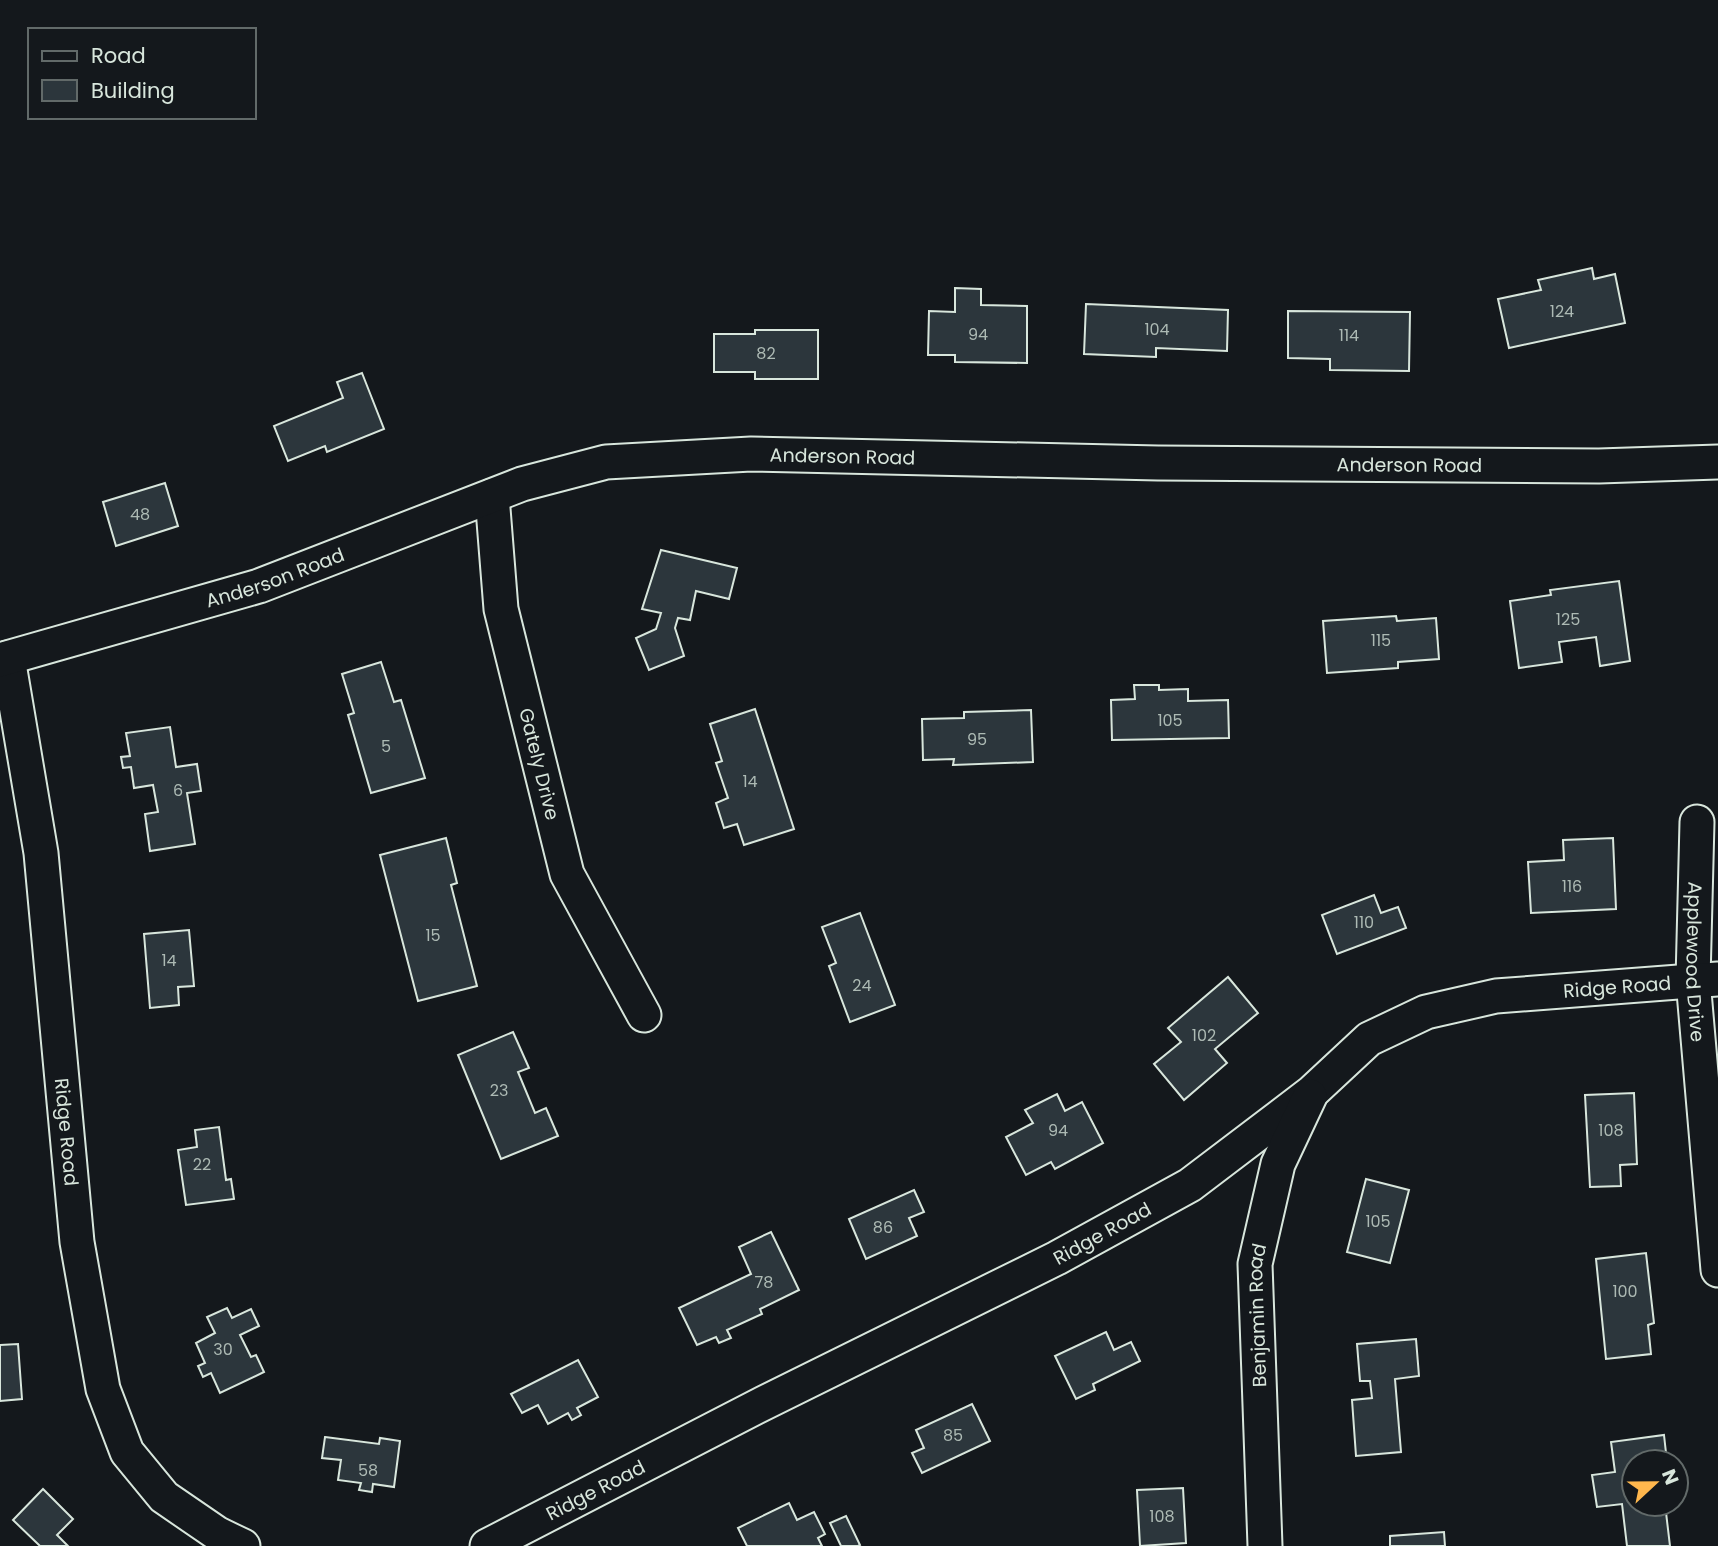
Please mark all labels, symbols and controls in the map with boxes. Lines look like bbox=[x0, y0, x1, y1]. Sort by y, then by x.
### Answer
legend bbox=[28, 28, 256, 119]
text: Road bbox=[91, 41, 146, 70]
text: Building bbox=[91, 76, 175, 105]
house number: 124 bbox=[1550, 300, 1574, 323]
house number: 104 bbox=[1144, 318, 1170, 341]
house number: 94 bbox=[968, 323, 988, 346]
house number: 114 bbox=[1339, 324, 1359, 347]
house number: 82 bbox=[756, 342, 776, 365]
street label: Anderson Road bbox=[769, 441, 916, 471]
street label: Anderson Road bbox=[1337, 451, 1482, 479]
house number: 48 bbox=[130, 503, 150, 526]
street label: Anderson Road bbox=[202, 541, 348, 614]
house number: 125 bbox=[1556, 608, 1580, 631]
house number: 115 bbox=[1371, 629, 1391, 652]
street label: Gately Drive bbox=[513, 705, 567, 823]
house number: 105 bbox=[1157, 709, 1183, 732]
house number: 95 bbox=[967, 728, 987, 751]
house number: 5 bbox=[381, 735, 391, 758]
house number: 14 bbox=[742, 770, 758, 793]
house number: 6 bbox=[173, 779, 183, 802]
house number: 116 bbox=[1562, 875, 1582, 898]
street label: Applewood Drive bbox=[1679, 881, 1712, 1043]
house number: 110 bbox=[1354, 911, 1374, 934]
house number: 15 bbox=[425, 924, 441, 947]
house number: 14 bbox=[161, 949, 177, 972]
street label: Ridge Road bbox=[1562, 969, 1672, 1004]
house number: 24 bbox=[852, 974, 872, 997]
house number: 102 bbox=[1192, 1024, 1216, 1047]
street label: Ridge Road bbox=[48, 1077, 85, 1187]
house number: 23 bbox=[490, 1079, 508, 1102]
house number: 94 bbox=[1048, 1119, 1068, 1142]
house number: 108 bbox=[1598, 1119, 1624, 1142]
house number: 22 bbox=[193, 1153, 211, 1176]
street label: Ridge Road bbox=[1048, 1195, 1156, 1271]
house number: 105 bbox=[1365, 1210, 1391, 1233]
house number: 86 bbox=[873, 1216, 893, 1239]
street label: Benjamin Road bbox=[1241, 1241, 1273, 1388]
house number: 78 bbox=[755, 1271, 773, 1294]
house number: 100 bbox=[1612, 1280, 1638, 1303]
house number: 30 bbox=[213, 1338, 233, 1361]
house number: 85 bbox=[943, 1424, 963, 1447]
north arrow bbox=[1620, 1448, 1690, 1518]
street label: Ridge Road bbox=[541, 1453, 650, 1527]
house number: 58 bbox=[358, 1459, 378, 1482]
text: N bbox=[1655, 1465, 1685, 1489]
house number: 108 bbox=[1149, 1505, 1175, 1528]

